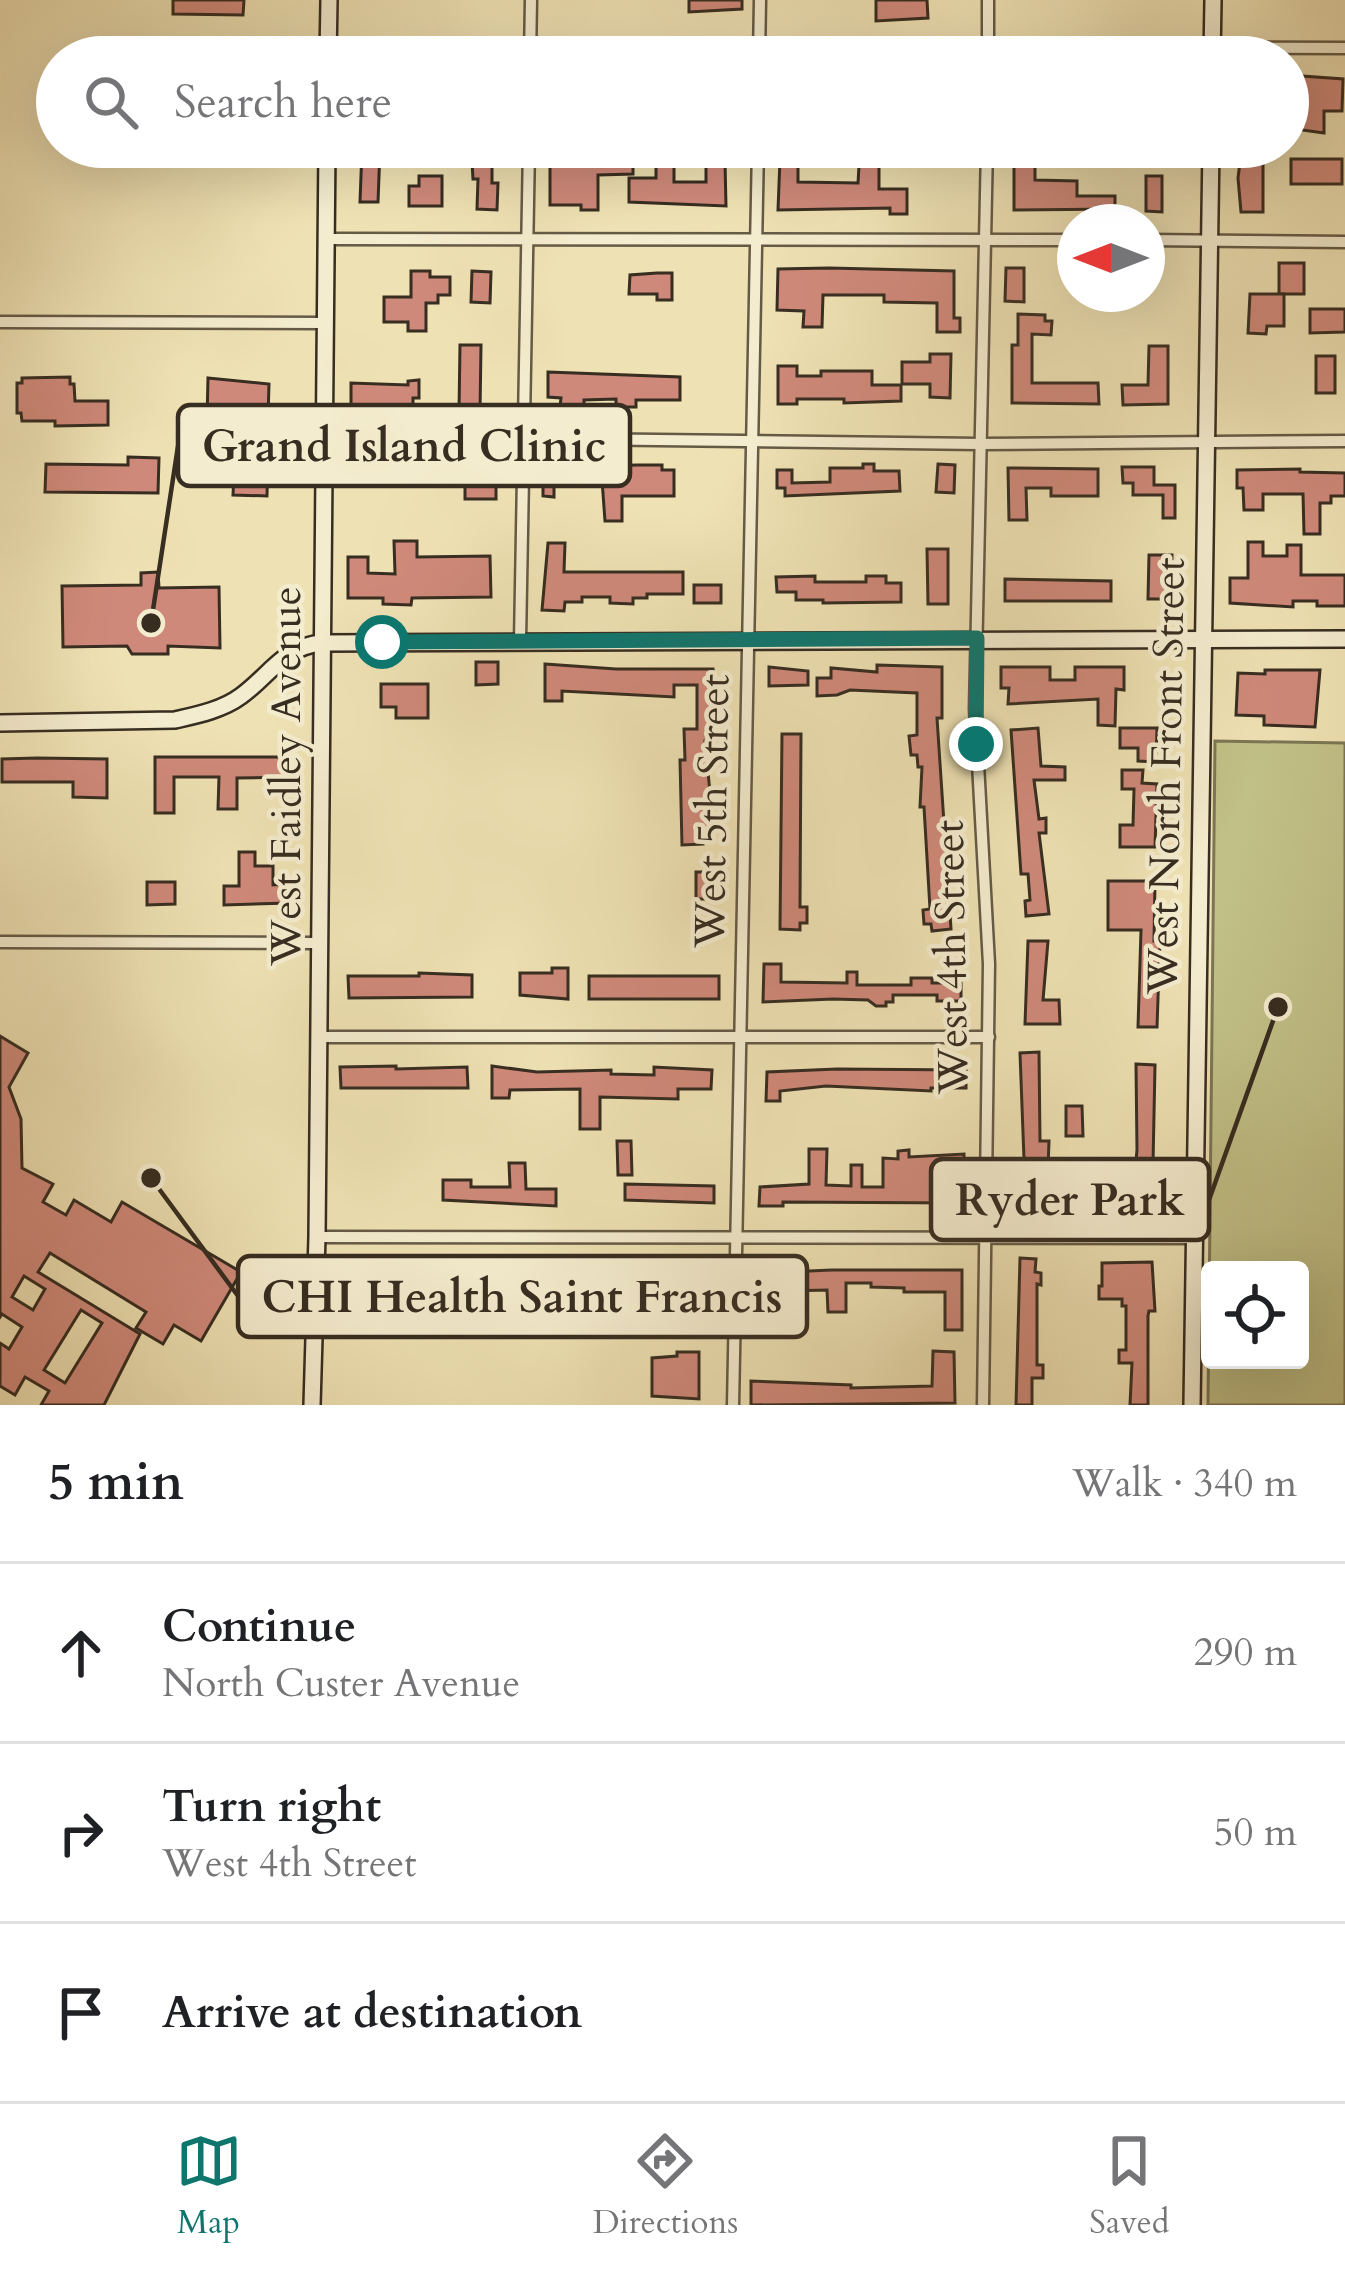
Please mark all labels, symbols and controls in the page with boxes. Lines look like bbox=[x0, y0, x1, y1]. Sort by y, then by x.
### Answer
search box bbox=[36, 36, 1309, 168]
icon: search bbox=[78, 69, 144, 135]
text: Search here bbox=[174, 72, 392, 133]
north arrow bbox=[1057, 204, 1165, 312]
callout: Grand Island Clinic bbox=[178, 405, 630, 486]
text: Grand Island Clinic bbox=[202, 416, 606, 477]
street label: West North Front Street bbox=[1134, 557, 1199, 996]
street label: West Faidley Avenue bbox=[258, 586, 315, 967]
route start bbox=[355, 615, 409, 669]
street label: West 5th Street bbox=[682, 673, 743, 950]
route end bbox=[949, 717, 1003, 771]
street label: West 4th Street bbox=[921, 819, 982, 1096]
callout: Ryder Park bbox=[931, 1159, 1209, 1240]
text: Ryder Park bbox=[955, 1170, 1185, 1231]
callout: CHI Health Saint Francis bbox=[238, 1256, 807, 1337]
map controls bbox=[1201, 1261, 1309, 1369]
button: locate bbox=[1201, 1261, 1309, 1369]
text: CHI Health Saint Francis bbox=[262, 1267, 782, 1328]
text: 5 min bbox=[48, 1448, 184, 1518]
text: Walk · 340 m bbox=[1072, 1457, 1297, 1510]
text: Continue bbox=[162, 1596, 356, 1657]
icon: ahead bbox=[48, 1620, 114, 1686]
text: 290 m bbox=[1194, 1626, 1297, 1679]
text: North Custer Avenue bbox=[162, 1657, 520, 1710]
text: Turn right bbox=[162, 1776, 381, 1837]
icon: right bbox=[48, 1800, 114, 1866]
text: 50 m bbox=[1214, 1806, 1297, 1859]
text: West 4th Street bbox=[162, 1837, 417, 1890]
icon: arrive bbox=[48, 1980, 114, 2046]
text: Arrive at destination bbox=[162, 1982, 582, 2043]
tab: Map bbox=[176, 2128, 242, 2245]
tab: Directions bbox=[593, 2128, 738, 2245]
tab: Saved bbox=[1089, 2128, 1169, 2245]

